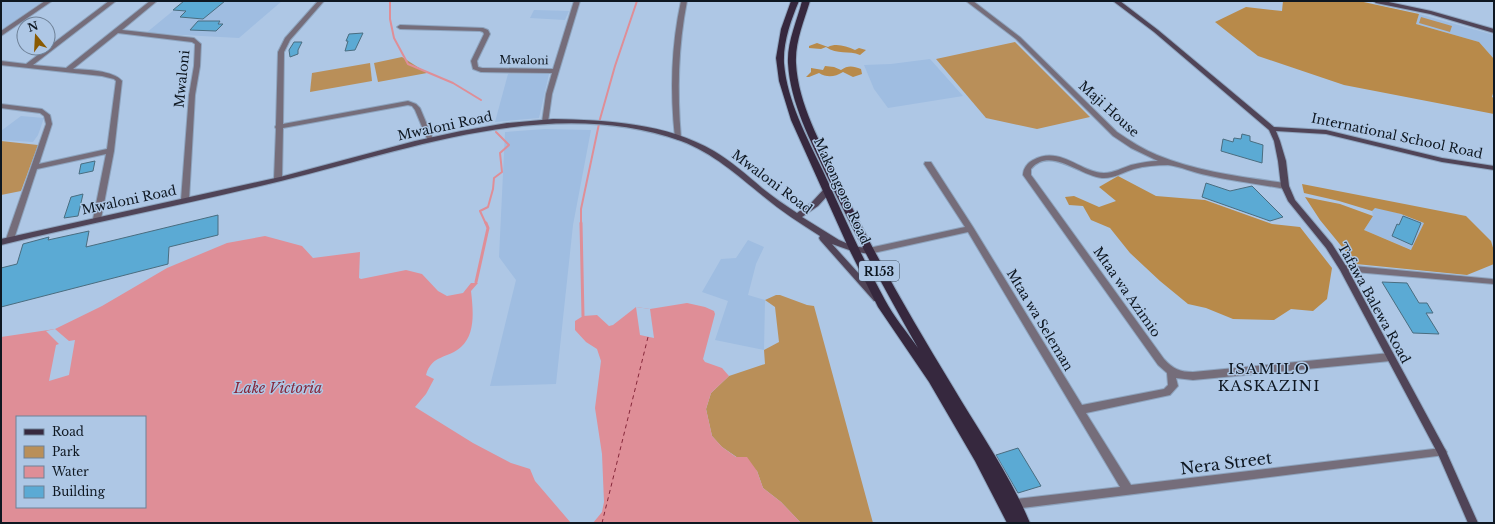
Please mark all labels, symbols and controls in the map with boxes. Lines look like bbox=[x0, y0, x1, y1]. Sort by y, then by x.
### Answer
north arrow bbox=[16, 16, 56, 56]
text: N bbox=[26, 18, 41, 35]
street label: Mwaloni bbox=[171, 49, 194, 109]
street label: Mwaloni bbox=[499, 53, 549, 67]
street label: Maji House bbox=[1075, 77, 1143, 141]
street label: Mwaloni Road bbox=[396, 108, 494, 144]
street label: International School Road bbox=[1310, 110, 1485, 163]
street label: Makongoro Road bbox=[810, 135, 874, 247]
street label: Mwaloni Road bbox=[728, 146, 816, 218]
street label: Mwaloni Road bbox=[80, 182, 178, 218]
street label: Tafawa Balewa Road bbox=[1334, 240, 1414, 366]
street label: Mtaa wa Azimio bbox=[1090, 244, 1164, 340]
road number: R153 bbox=[859, 261, 899, 281]
street label: Mtaa wa Seleman bbox=[1003, 266, 1077, 374]
district label: ISAMILO KASKAZINI bbox=[1218, 359, 1320, 395]
water label: Lake Victoria bbox=[233, 379, 322, 397]
legend bbox=[16, 416, 146, 508]
text: Road bbox=[52, 424, 84, 439]
text: Park bbox=[52, 444, 80, 459]
street label: Nera Street bbox=[1179, 447, 1273, 479]
text: Water bbox=[51, 464, 89, 479]
text: Building bbox=[52, 484, 106, 499]

